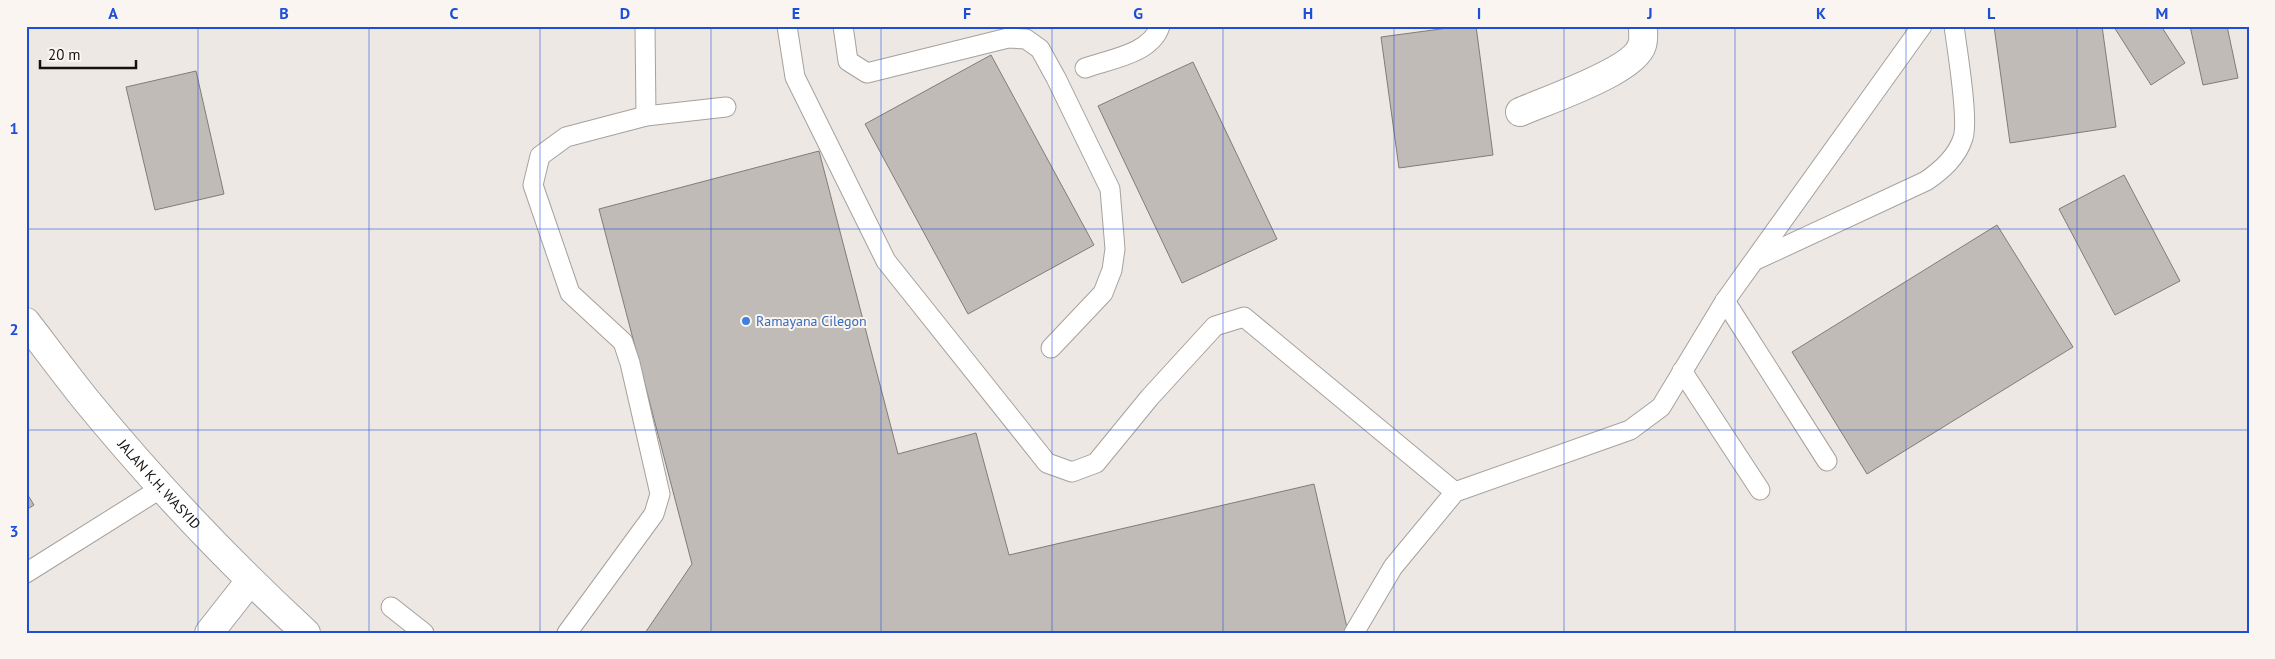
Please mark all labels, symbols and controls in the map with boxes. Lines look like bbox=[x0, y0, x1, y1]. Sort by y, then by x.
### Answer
text: A bbox=[108, 3, 118, 23]
text: B bbox=[279, 3, 289, 23]
text: C bbox=[450, 3, 459, 23]
text: D bbox=[620, 3, 630, 23]
text: E bbox=[792, 3, 800, 23]
text: F bbox=[963, 3, 971, 23]
text: G bbox=[1133, 3, 1143, 23]
text: H bbox=[1303, 3, 1313, 23]
text: I bbox=[1477, 3, 1481, 23]
text: J bbox=[1646, 3, 1653, 23]
text: K bbox=[1816, 3, 1826, 23]
text: L bbox=[1987, 3, 1996, 23]
text: M bbox=[2156, 3, 2168, 23]
scale bar bbox=[40, 38, 136, 70]
text: 20 m bbox=[48, 45, 81, 64]
text: 1 bbox=[9, 118, 19, 138]
place label: Ramayana Cilegon bbox=[756, 312, 867, 330]
marker: Ramayana Cilegon bbox=[740, 315, 752, 327]
text: 2 bbox=[9, 319, 19, 339]
street label: JALAN K.H. WASYID bbox=[113, 435, 205, 533]
text: 3 bbox=[9, 521, 19, 541]

